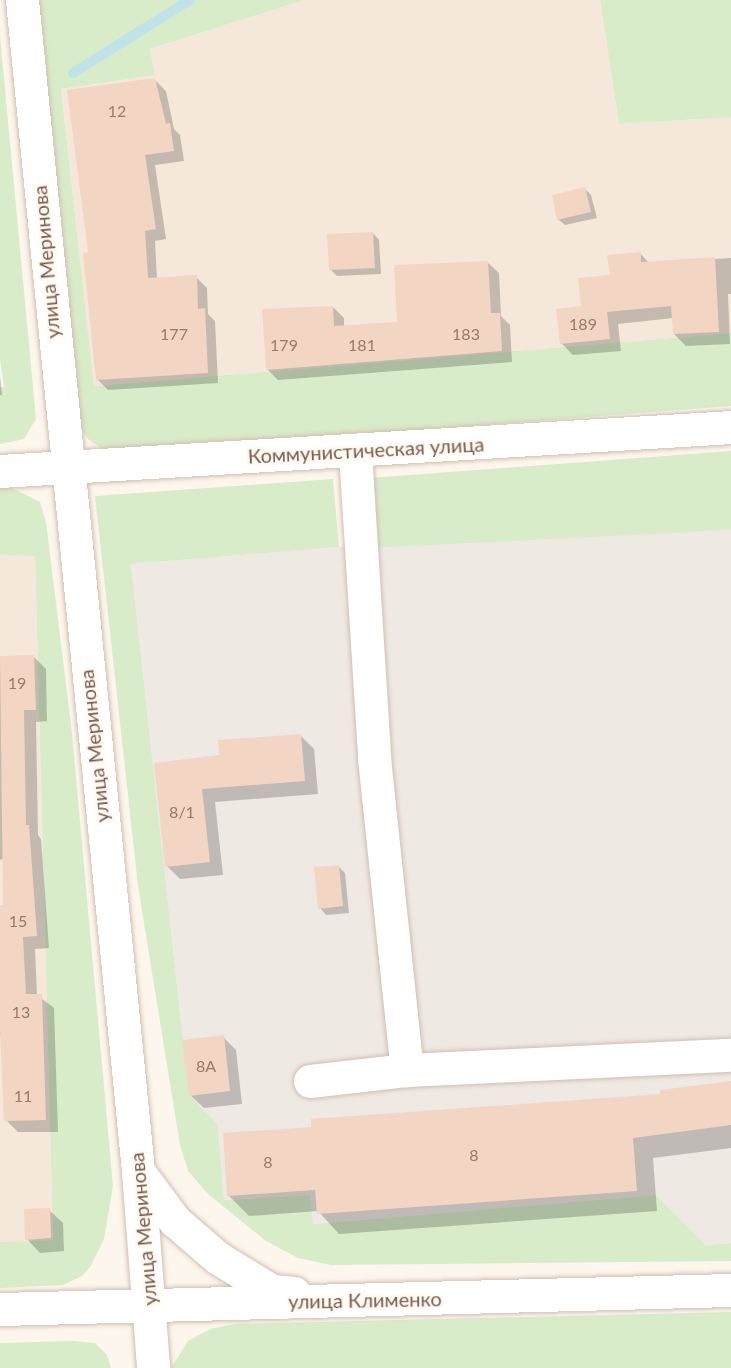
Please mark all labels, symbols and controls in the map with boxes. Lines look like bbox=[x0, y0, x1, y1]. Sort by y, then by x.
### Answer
house number: 12 bbox=[108, 101, 126, 121]
street label: улица Меринова bbox=[27, 184, 65, 340]
house number: 189 bbox=[569, 314, 597, 334]
house number: 177 bbox=[160, 324, 188, 344]
house number: 183 bbox=[452, 324, 480, 344]
house number: 179 bbox=[270, 335, 298, 355]
house number: 181 bbox=[348, 335, 376, 355]
street label: Коммунистическая улица bbox=[247, 432, 485, 468]
street label: улица Меринова bbox=[74, 668, 114, 824]
house number: 19 bbox=[8, 673, 26, 693]
house number: 8/1 bbox=[169, 802, 195, 822]
house number: 15 bbox=[9, 911, 27, 931]
house number: 13 bbox=[12, 1002, 30, 1022]
house number: 8А bbox=[196, 1056, 216, 1076]
house number: 11 bbox=[14, 1086, 32, 1106]
house number: 8 bbox=[469, 1145, 479, 1165]
street label: улица Меринова bbox=[124, 1151, 162, 1307]
house number: 8 bbox=[263, 1152, 273, 1172]
street label: улица Клименко bbox=[288, 1287, 442, 1313]

